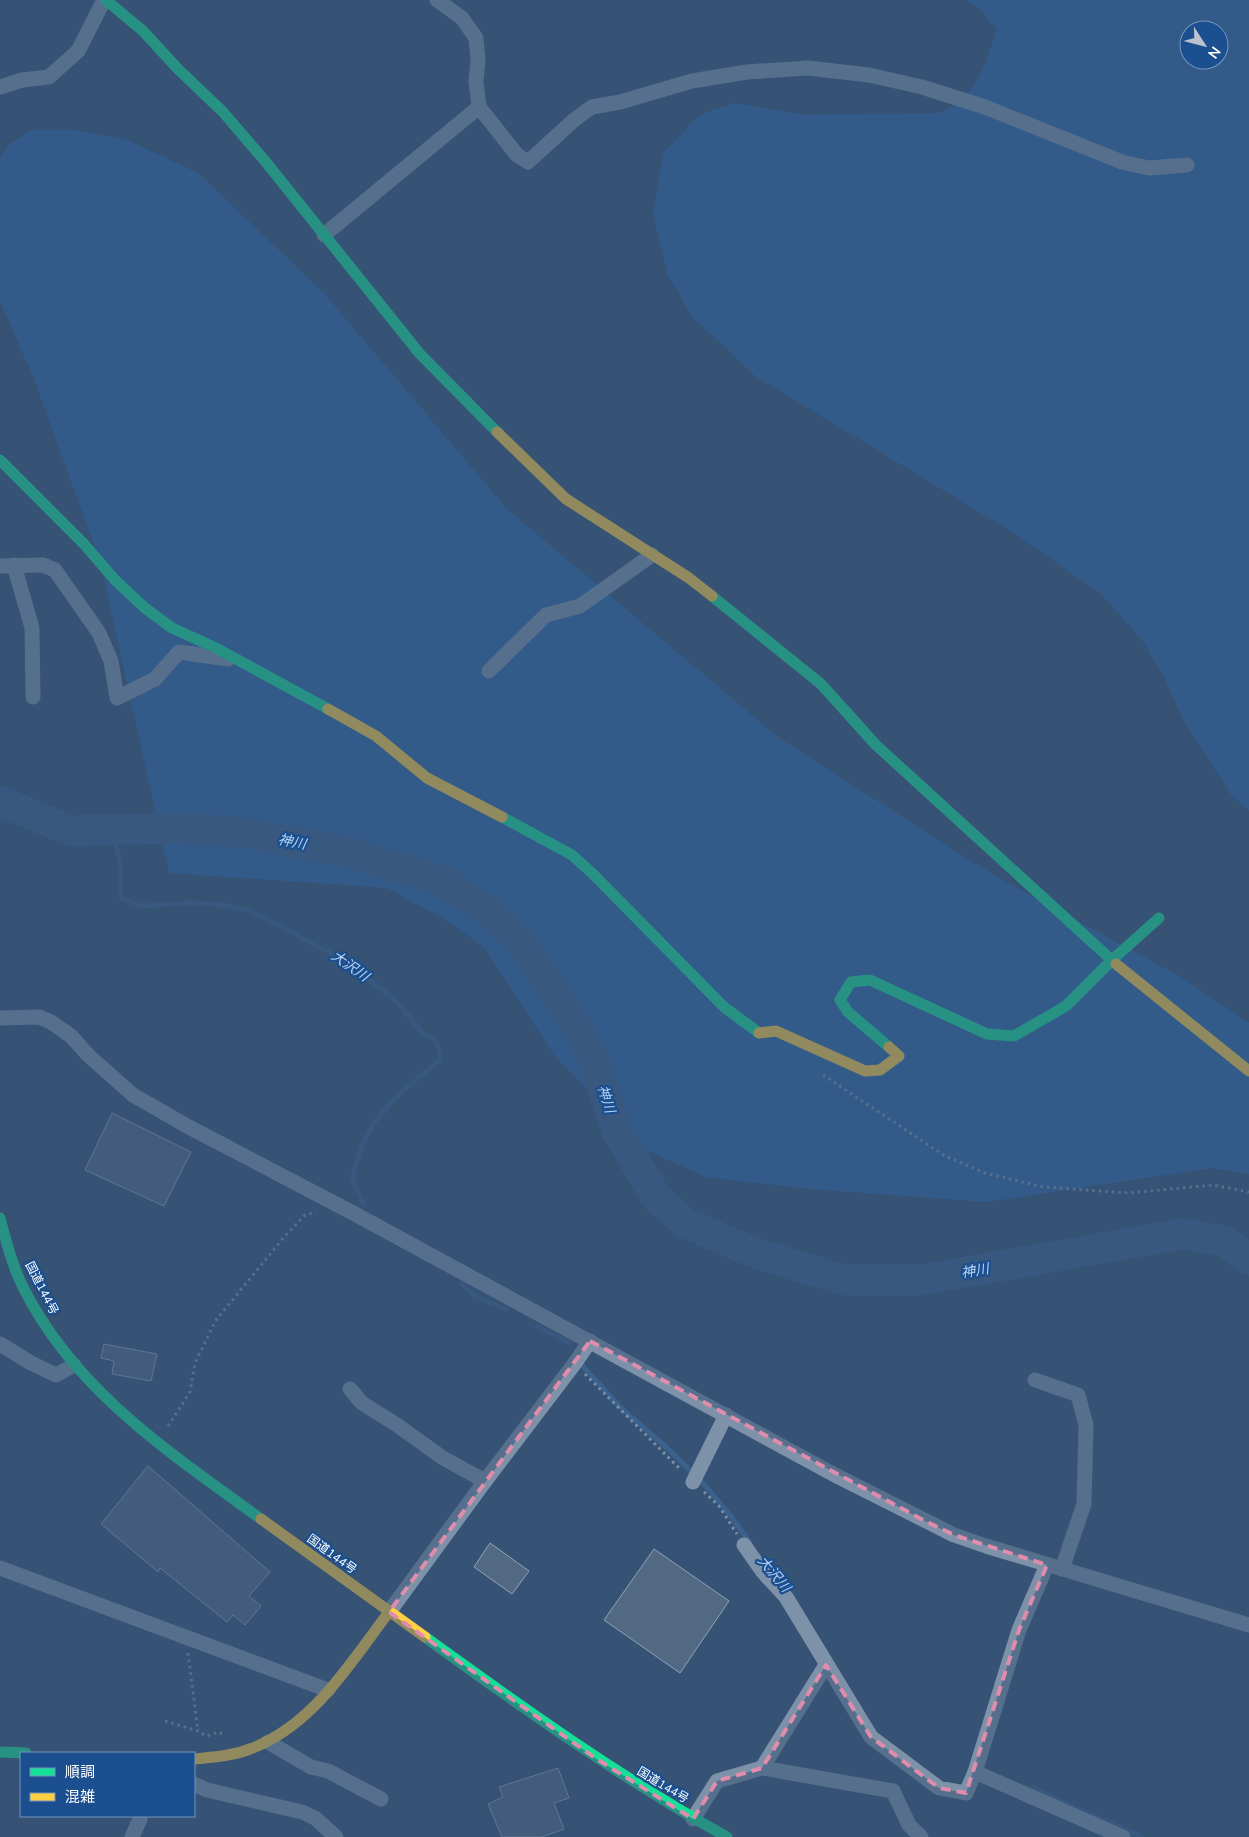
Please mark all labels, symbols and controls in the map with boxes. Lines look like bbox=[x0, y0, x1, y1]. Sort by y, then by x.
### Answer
north arrow bbox=[1179, 20, 1229, 70]
text: N bbox=[1203, 43, 1225, 62]
water label: 神川 bbox=[276, 830, 310, 854]
water label: 大沢川 bbox=[327, 946, 374, 987]
water label: 神川 bbox=[593, 1083, 620, 1117]
street label: 国道144号 bbox=[22, 1259, 62, 1317]
water label: 神川 bbox=[960, 1259, 992, 1283]
street label: 国道144号 bbox=[304, 1531, 360, 1577]
water label: 大沢川 bbox=[753, 1552, 796, 1598]
legend bbox=[20, 1752, 195, 1817]
text: 順調 bbox=[65, 1762, 95, 1782]
street label: 国道144号 bbox=[634, 1763, 692, 1807]
text: 混雑 bbox=[65, 1787, 95, 1807]

